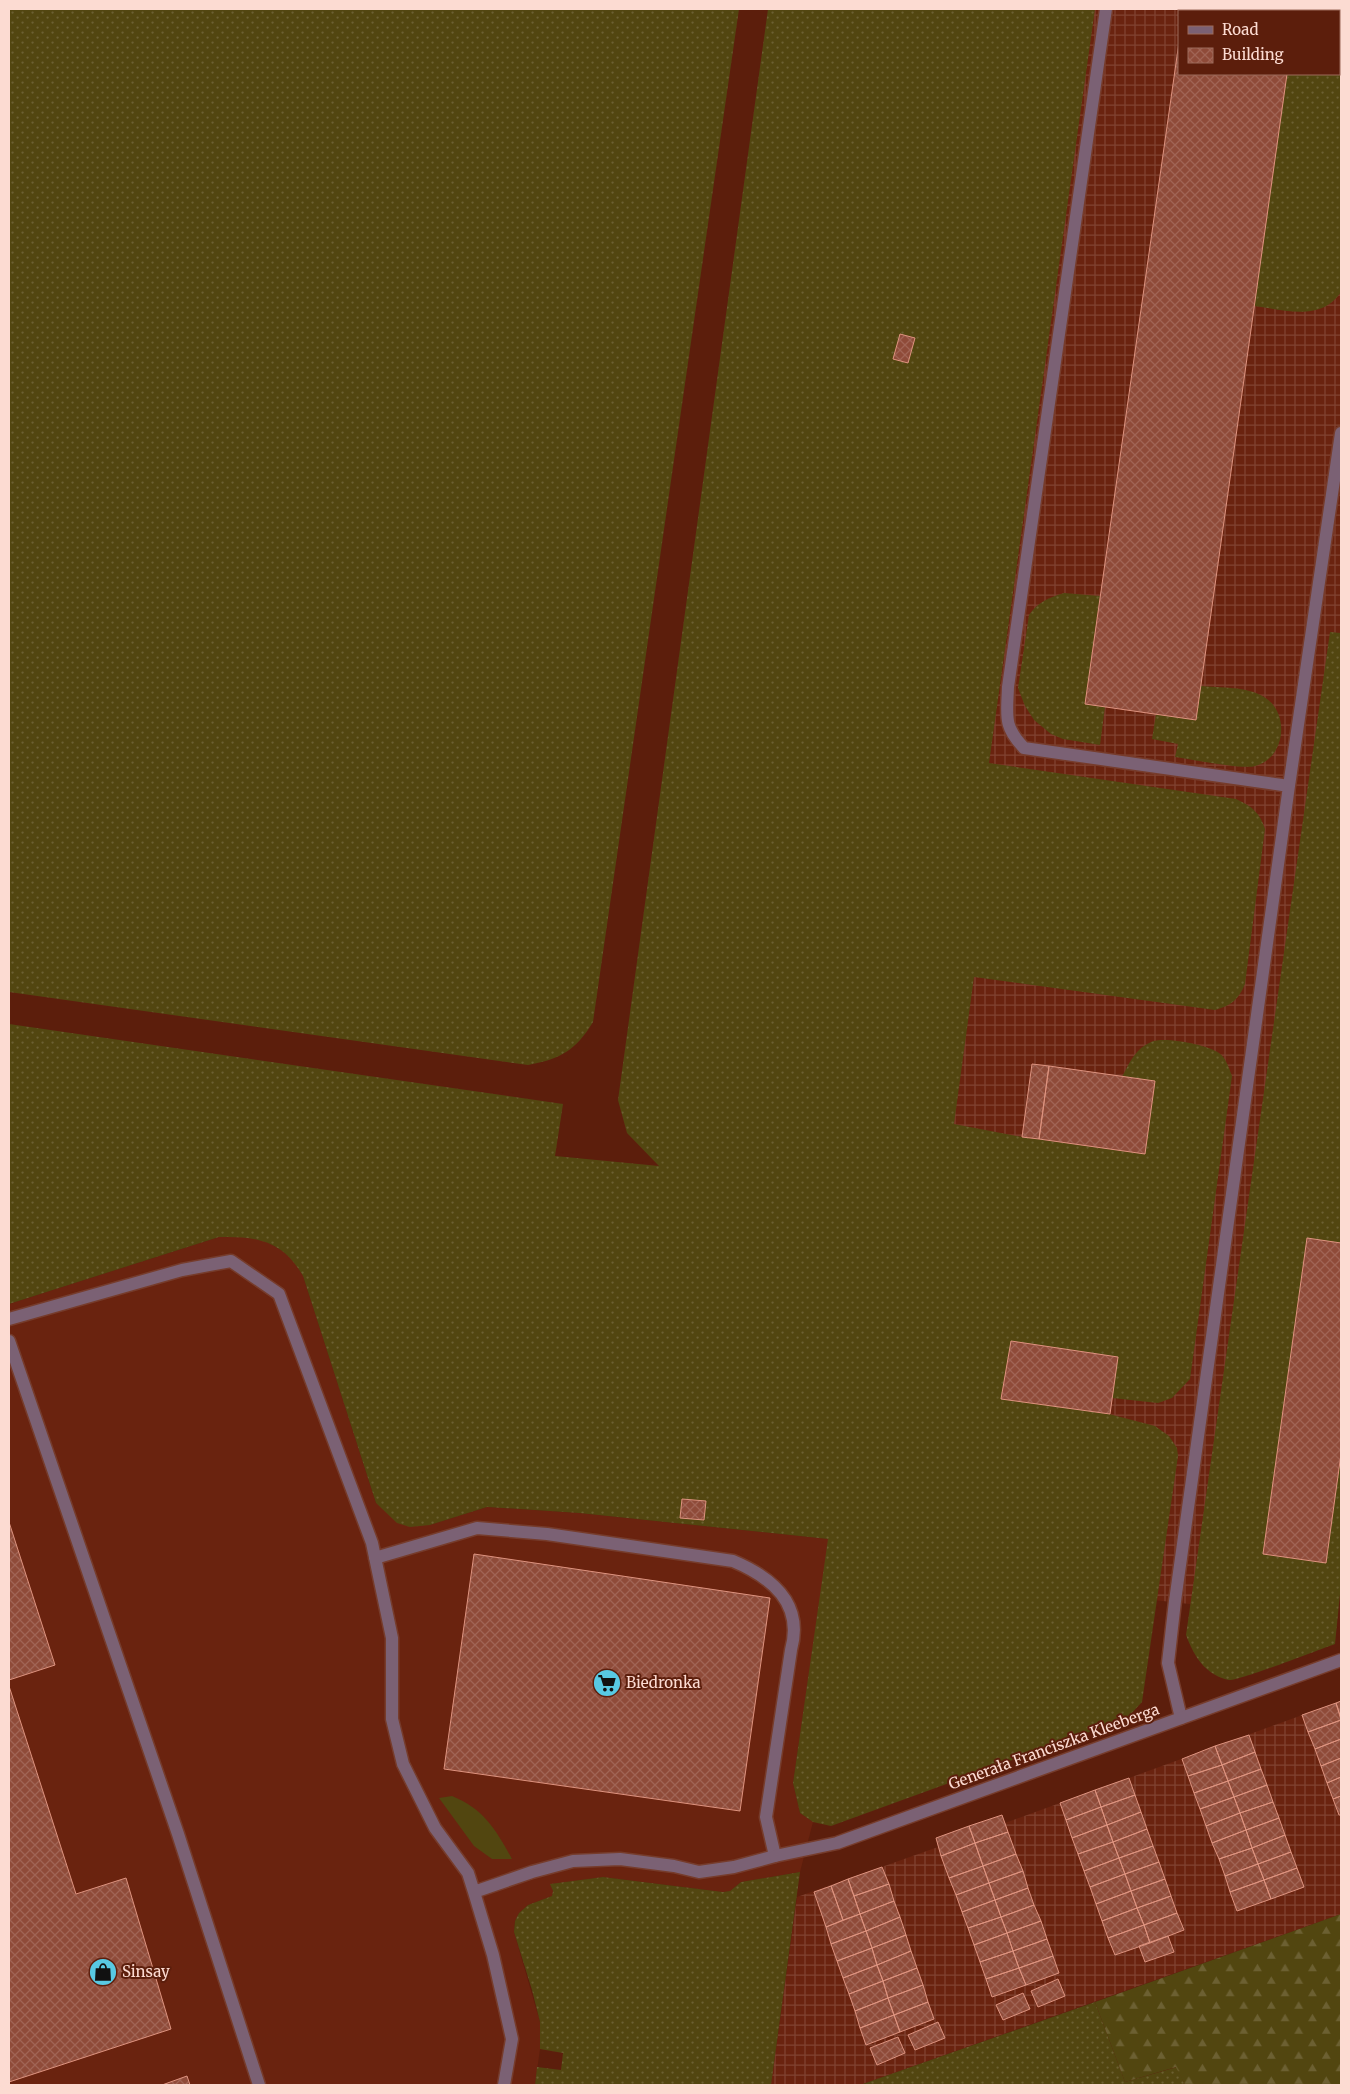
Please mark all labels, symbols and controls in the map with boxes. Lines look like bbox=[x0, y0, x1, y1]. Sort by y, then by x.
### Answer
legend bbox=[1178, 10, 1340, 75]
text: Road bbox=[1222, 20, 1258, 39]
text: Building bbox=[1222, 45, 1284, 64]
supermarket icon: Biedronka bbox=[592, 1668, 622, 1698]
place label: Biedronka bbox=[626, 1673, 700, 1692]
street label: Generała Franciszka Kleeberga bbox=[946, 1699, 1162, 1794]
shop icon: Sinsay bbox=[88, 1957, 118, 1987]
place label: Sinsay bbox=[122, 1962, 170, 1981]

